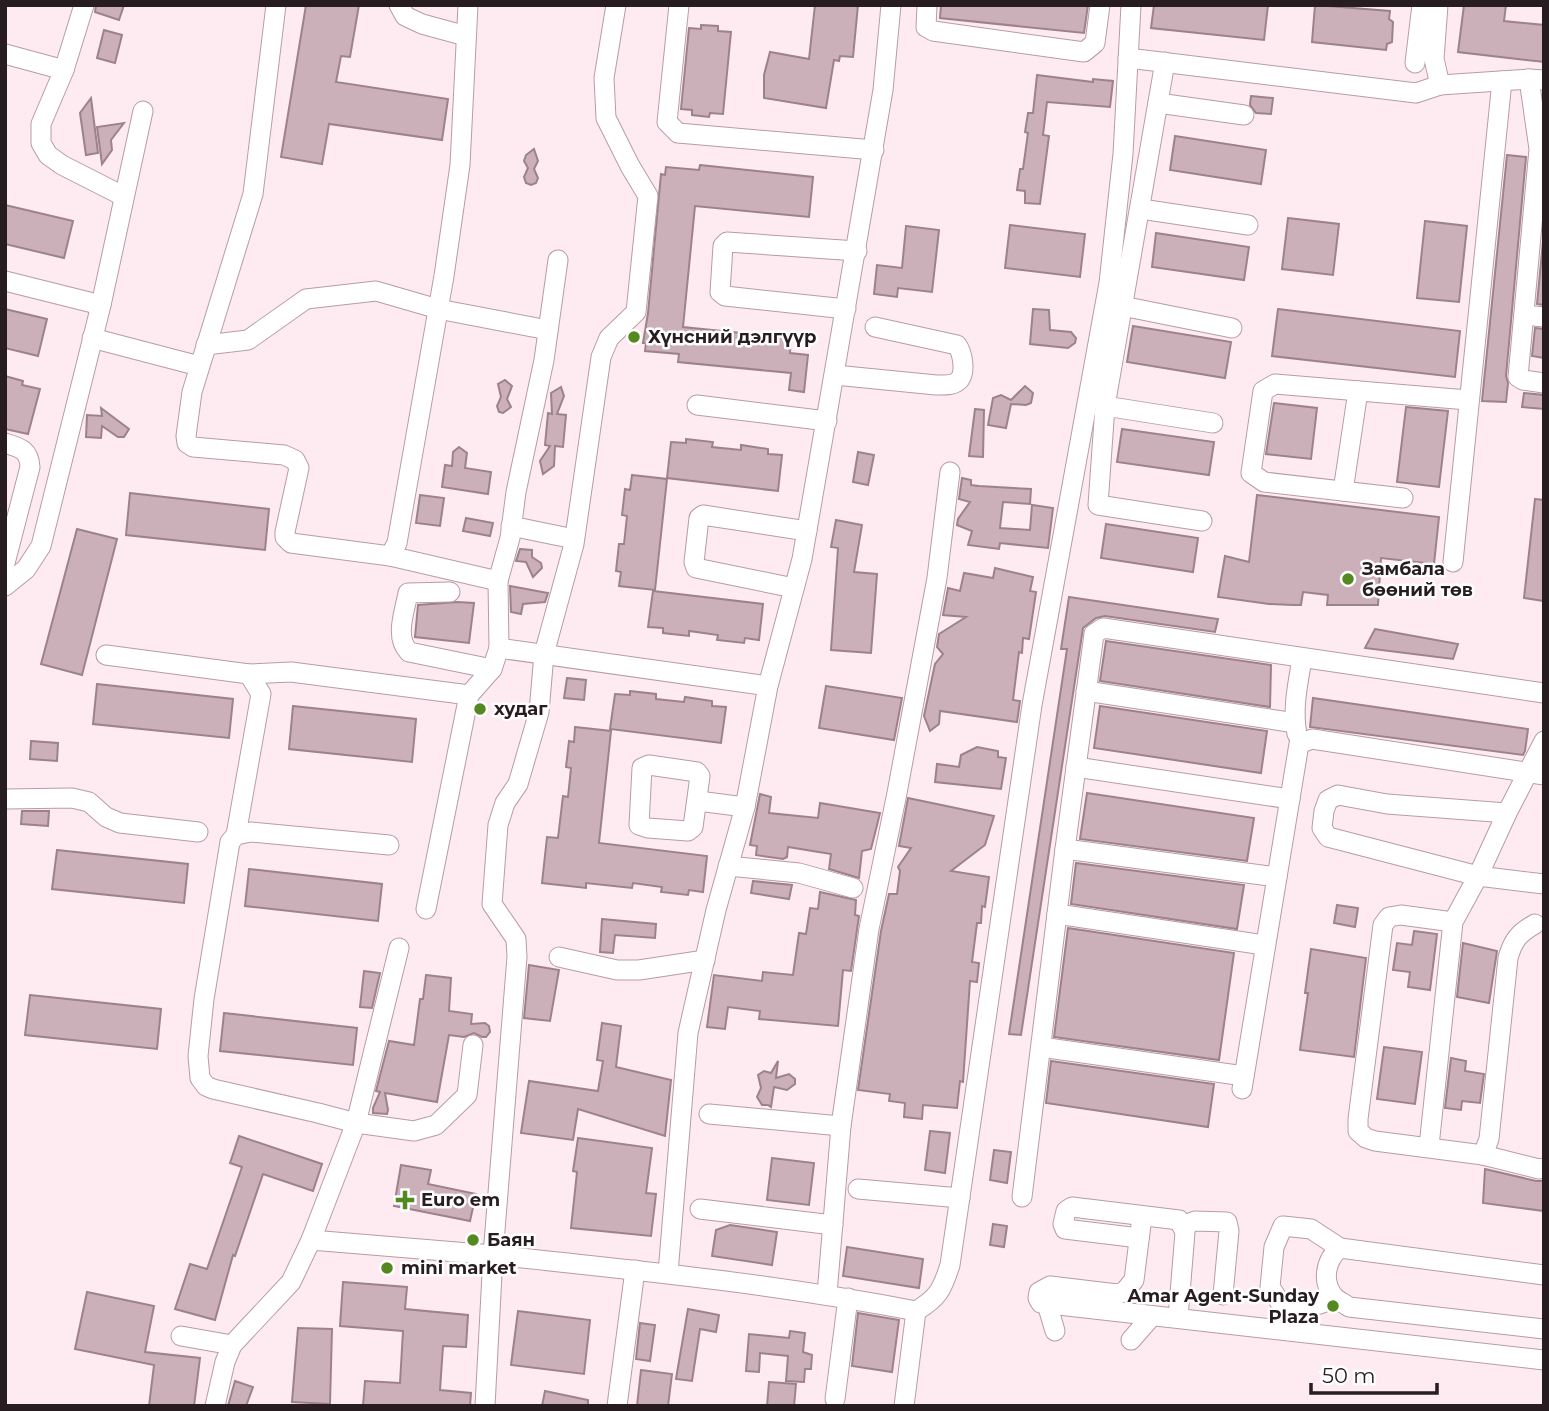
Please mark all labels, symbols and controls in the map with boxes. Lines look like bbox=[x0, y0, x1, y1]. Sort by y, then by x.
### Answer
place label: Хүнсний дэлгүүр bbox=[648, 326, 817, 348]
marker: Хүнсний дэлгүүр bbox=[626, 329, 642, 345]
place label: Замбала бөөний төв bbox=[1361, 558, 1473, 601]
marker: Замбала бөөний төв bbox=[1340, 571, 1356, 587]
place label: худаг bbox=[494, 698, 548, 720]
marker: худаг bbox=[472, 701, 488, 717]
place label: Euro em bbox=[421, 1189, 500, 1211]
marker: Euro em bbox=[395, 1190, 415, 1210]
place label: Баян bbox=[487, 1229, 535, 1251]
marker: Баян bbox=[465, 1232, 481, 1248]
place label: mini market bbox=[401, 1257, 517, 1279]
marker: mini market bbox=[379, 1260, 395, 1276]
place label: Amar Agent-Sunday Plaza bbox=[1126, 1285, 1319, 1328]
marker: Amar Agent-Sunday Plaza bbox=[1325, 1298, 1341, 1314]
scale bar bbox=[1311, 1352, 1437, 1396]
text: 50 m bbox=[1322, 1363, 1376, 1388]

